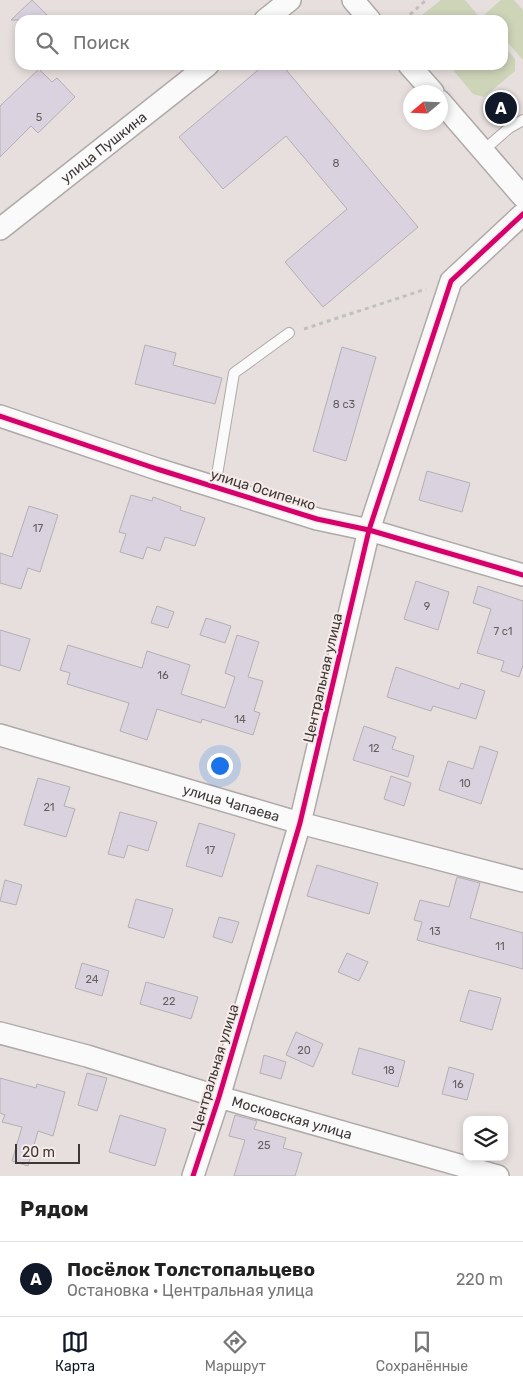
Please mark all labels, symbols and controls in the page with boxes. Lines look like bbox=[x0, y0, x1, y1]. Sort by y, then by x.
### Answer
search box bbox=[15, 15, 508, 70]
icon: search bbox=[33, 29, 61, 57]
text: Поиск bbox=[73, 31, 130, 54]
north arrow bbox=[403, 85, 448, 130]
pin: A bbox=[485, 89, 517, 127]
street label: улица Пушкина bbox=[57, 108, 150, 186]
house number: 5 bbox=[36, 111, 43, 124]
house number: 8 bbox=[333, 157, 340, 170]
house number: 8 с3 bbox=[333, 398, 356, 411]
street label: улица Осипенко bbox=[208, 466, 318, 514]
house number: 17 bbox=[33, 522, 44, 535]
house number: 9 bbox=[424, 600, 430, 613]
street label: Центральная улица bbox=[300, 612, 346, 744]
house number: 7 с1 bbox=[493, 625, 513, 638]
house number: 16 bbox=[157, 669, 169, 682]
house number: 14 bbox=[234, 713, 246, 726]
house number: 12 bbox=[368, 742, 380, 755]
your location bbox=[207, 753, 233, 779]
house number: 10 bbox=[459, 777, 471, 790]
street label: улица Чапаева bbox=[181, 781, 282, 825]
house number: 21 bbox=[43, 801, 55, 814]
house number: 17 bbox=[205, 844, 216, 857]
house number: 13 bbox=[429, 925, 441, 938]
house number: 11 bbox=[495, 940, 505, 953]
house number: 24 bbox=[85, 973, 99, 986]
house number: 22 bbox=[163, 995, 175, 1008]
street label: Центральная улица bbox=[187, 1002, 243, 1134]
house number: 20 bbox=[297, 1044, 311, 1057]
house number: 18 bbox=[383, 1064, 395, 1077]
house number: 16 bbox=[452, 1078, 464, 1091]
street label: Московская улица bbox=[230, 1093, 354, 1143]
map controls bbox=[463, 1116, 508, 1161]
button: layers bbox=[463, 1116, 508, 1161]
house number: 25 bbox=[258, 1139, 271, 1152]
scale bar bbox=[15, 1141, 80, 1164]
text: 20 m bbox=[22, 1144, 55, 1161]
text: Рядом bbox=[20, 1196, 89, 1221]
text: Посёлок Толстопальцево bbox=[67, 1258, 315, 1281]
text: A bbox=[30, 1270, 42, 1289]
text: 220 m bbox=[456, 1270, 503, 1289]
text: Остановка · Центральная улица bbox=[67, 1281, 314, 1300]
tab: Карта bbox=[55, 1328, 95, 1375]
tab: Маршрут bbox=[205, 1328, 266, 1375]
tab: Сохранённые bbox=[376, 1328, 468, 1375]

